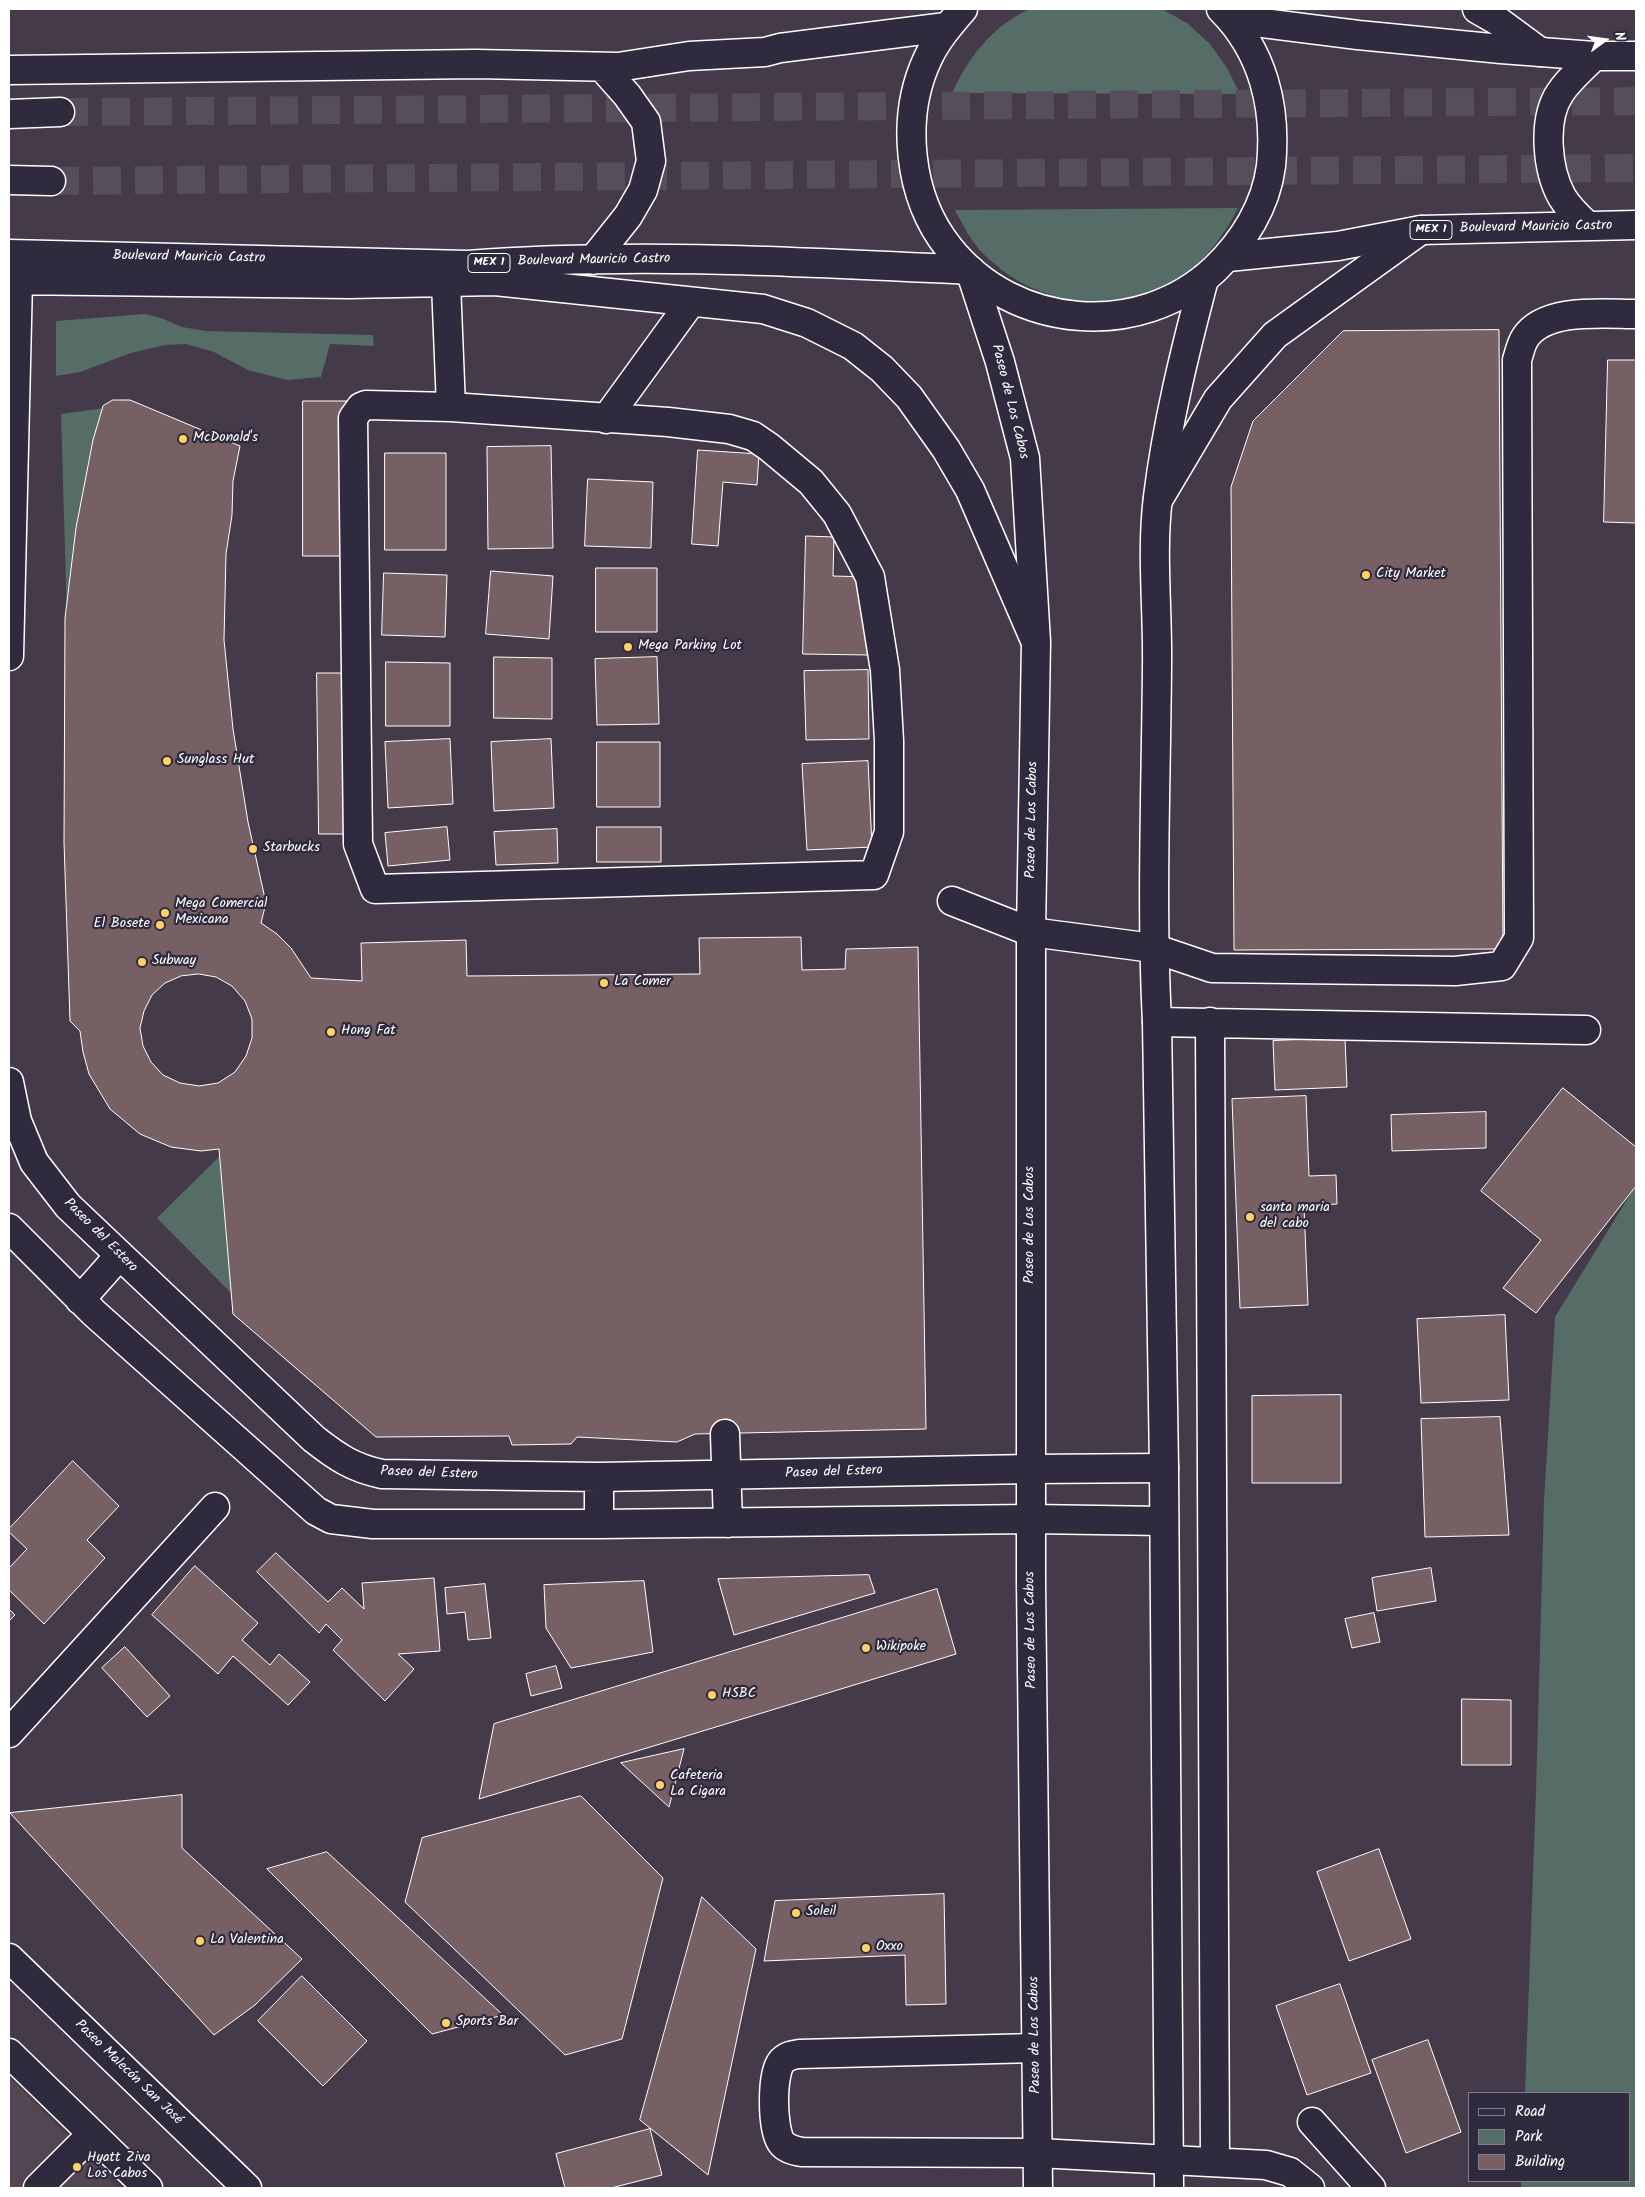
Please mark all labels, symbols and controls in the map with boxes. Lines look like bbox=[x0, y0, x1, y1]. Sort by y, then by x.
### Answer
north arrow bbox=[1580, 15, 1630, 65]
text: N bbox=[1608, 29, 1631, 43]
street label: Boulevard Mauricio Castro bbox=[1460, 218, 1612, 238]
road number: MEX 1 bbox=[1410, 220, 1452, 240]
street label: Boulevard Mauricio Castro bbox=[113, 248, 265, 268]
street label: Boulevard Mauricio Castro bbox=[518, 251, 670, 271]
road number: MEX 1 bbox=[468, 254, 510, 272]
street label: Paseo de Los Cabos bbox=[987, 343, 1031, 461]
place label: McDonald's bbox=[193, 431, 258, 447]
marker: McDonald's bbox=[177, 433, 189, 445]
place label: City Market bbox=[1376, 567, 1446, 583]
marker: City Market bbox=[1360, 569, 1372, 581]
place label: Mega Parking Lot bbox=[638, 639, 742, 655]
marker: Mega Parking Lot bbox=[622, 641, 634, 653]
place label: Sunglass Hut bbox=[177, 753, 254, 769]
marker: Sunglass Hut bbox=[161, 755, 173, 767]
street label: Paseo de Los Cabos bbox=[1024, 761, 1042, 879]
place label: Starbucks bbox=[263, 841, 320, 857]
marker: Starbucks bbox=[247, 843, 259, 855]
place label: Mega Comercial Mexicana bbox=[175, 897, 268, 930]
marker: Mega Comercial Mexicana bbox=[159, 907, 171, 919]
place label: El Bosete bbox=[94, 917, 150, 933]
marker: El Bosete bbox=[154, 919, 166, 931]
place label: Subway bbox=[152, 954, 196, 970]
marker: Subway bbox=[136, 956, 148, 968]
place label: La Comer bbox=[614, 975, 671, 991]
marker: La Comer bbox=[598, 977, 610, 989]
place label: Hong Fat bbox=[341, 1024, 396, 1040]
marker: Hong Fat bbox=[325, 1026, 337, 1038]
street label: Paseo de Los Cabos bbox=[1023, 1166, 1039, 1284]
street label: Paseo del Estero bbox=[60, 1196, 140, 1276]
place label: santa maria del cabo bbox=[1260, 1201, 1330, 1234]
marker: santa maria del cabo bbox=[1244, 1211, 1256, 1223]
street label: Paseo del Estero bbox=[785, 1463, 883, 1483]
street label: Paseo del Estero bbox=[380, 1464, 478, 1484]
street label: Paseo de Los Cabos bbox=[1023, 1571, 1041, 1689]
place label: Wikipoke bbox=[876, 1640, 926, 1656]
marker: Wikipoke bbox=[860, 1642, 872, 1654]
place label: HSBC bbox=[722, 1687, 756, 1703]
marker: HSBC bbox=[706, 1689, 718, 1701]
place label: Cafeteria La Cigara bbox=[670, 1769, 726, 1801]
marker: Cafeteria La Cigara bbox=[654, 1779, 666, 1791]
place label: Soleil bbox=[806, 1905, 836, 1921]
marker: Soleil bbox=[790, 1907, 802, 1919]
place label: La Valentina bbox=[210, 1933, 284, 1949]
marker: La Valentina bbox=[194, 1935, 206, 1947]
place label: Oxxo bbox=[876, 1940, 903, 1956]
marker: Oxxo bbox=[860, 1942, 872, 1954]
street label: Paseo de Los Cabos bbox=[1027, 1976, 1045, 2094]
place label: Sports Bar bbox=[456, 2015, 518, 2031]
street label: Paseo Malecón San José bbox=[71, 2017, 185, 2129]
marker: Sports Bar bbox=[440, 2017, 452, 2029]
legend bbox=[1468, 2092, 1630, 2182]
text: Road bbox=[1515, 2100, 1545, 2124]
text: Park bbox=[1515, 2125, 1542, 2149]
text: Building bbox=[1515, 2150, 1565, 2174]
place label: Hyatt Ziva Los Cabos bbox=[87, 2151, 150, 2184]
marker: Hyatt Ziva Los Cabos bbox=[71, 2161, 83, 2173]

